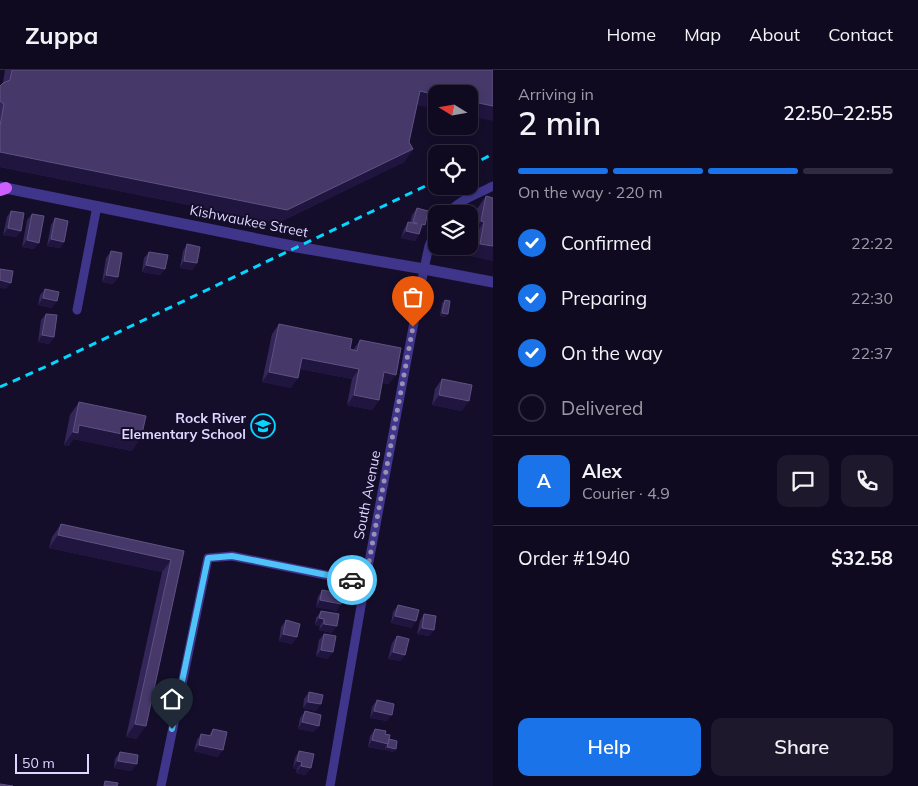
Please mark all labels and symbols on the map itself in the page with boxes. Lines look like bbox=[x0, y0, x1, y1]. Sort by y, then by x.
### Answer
north arrow bbox=[428, 85, 478, 135]
street label: Kishwaukee Street bbox=[188, 201, 310, 241]
pin bbox=[392, 276, 434, 327]
place label: Rock River Elementary School bbox=[122, 409, 246, 443]
school or university icon: Rock River Elementary School bbox=[250, 413, 276, 439]
street label: South Avenue bbox=[350, 449, 384, 541]
courier bbox=[327, 555, 377, 605]
pin bbox=[151, 678, 193, 729]
scale bar bbox=[15, 751, 89, 774]

